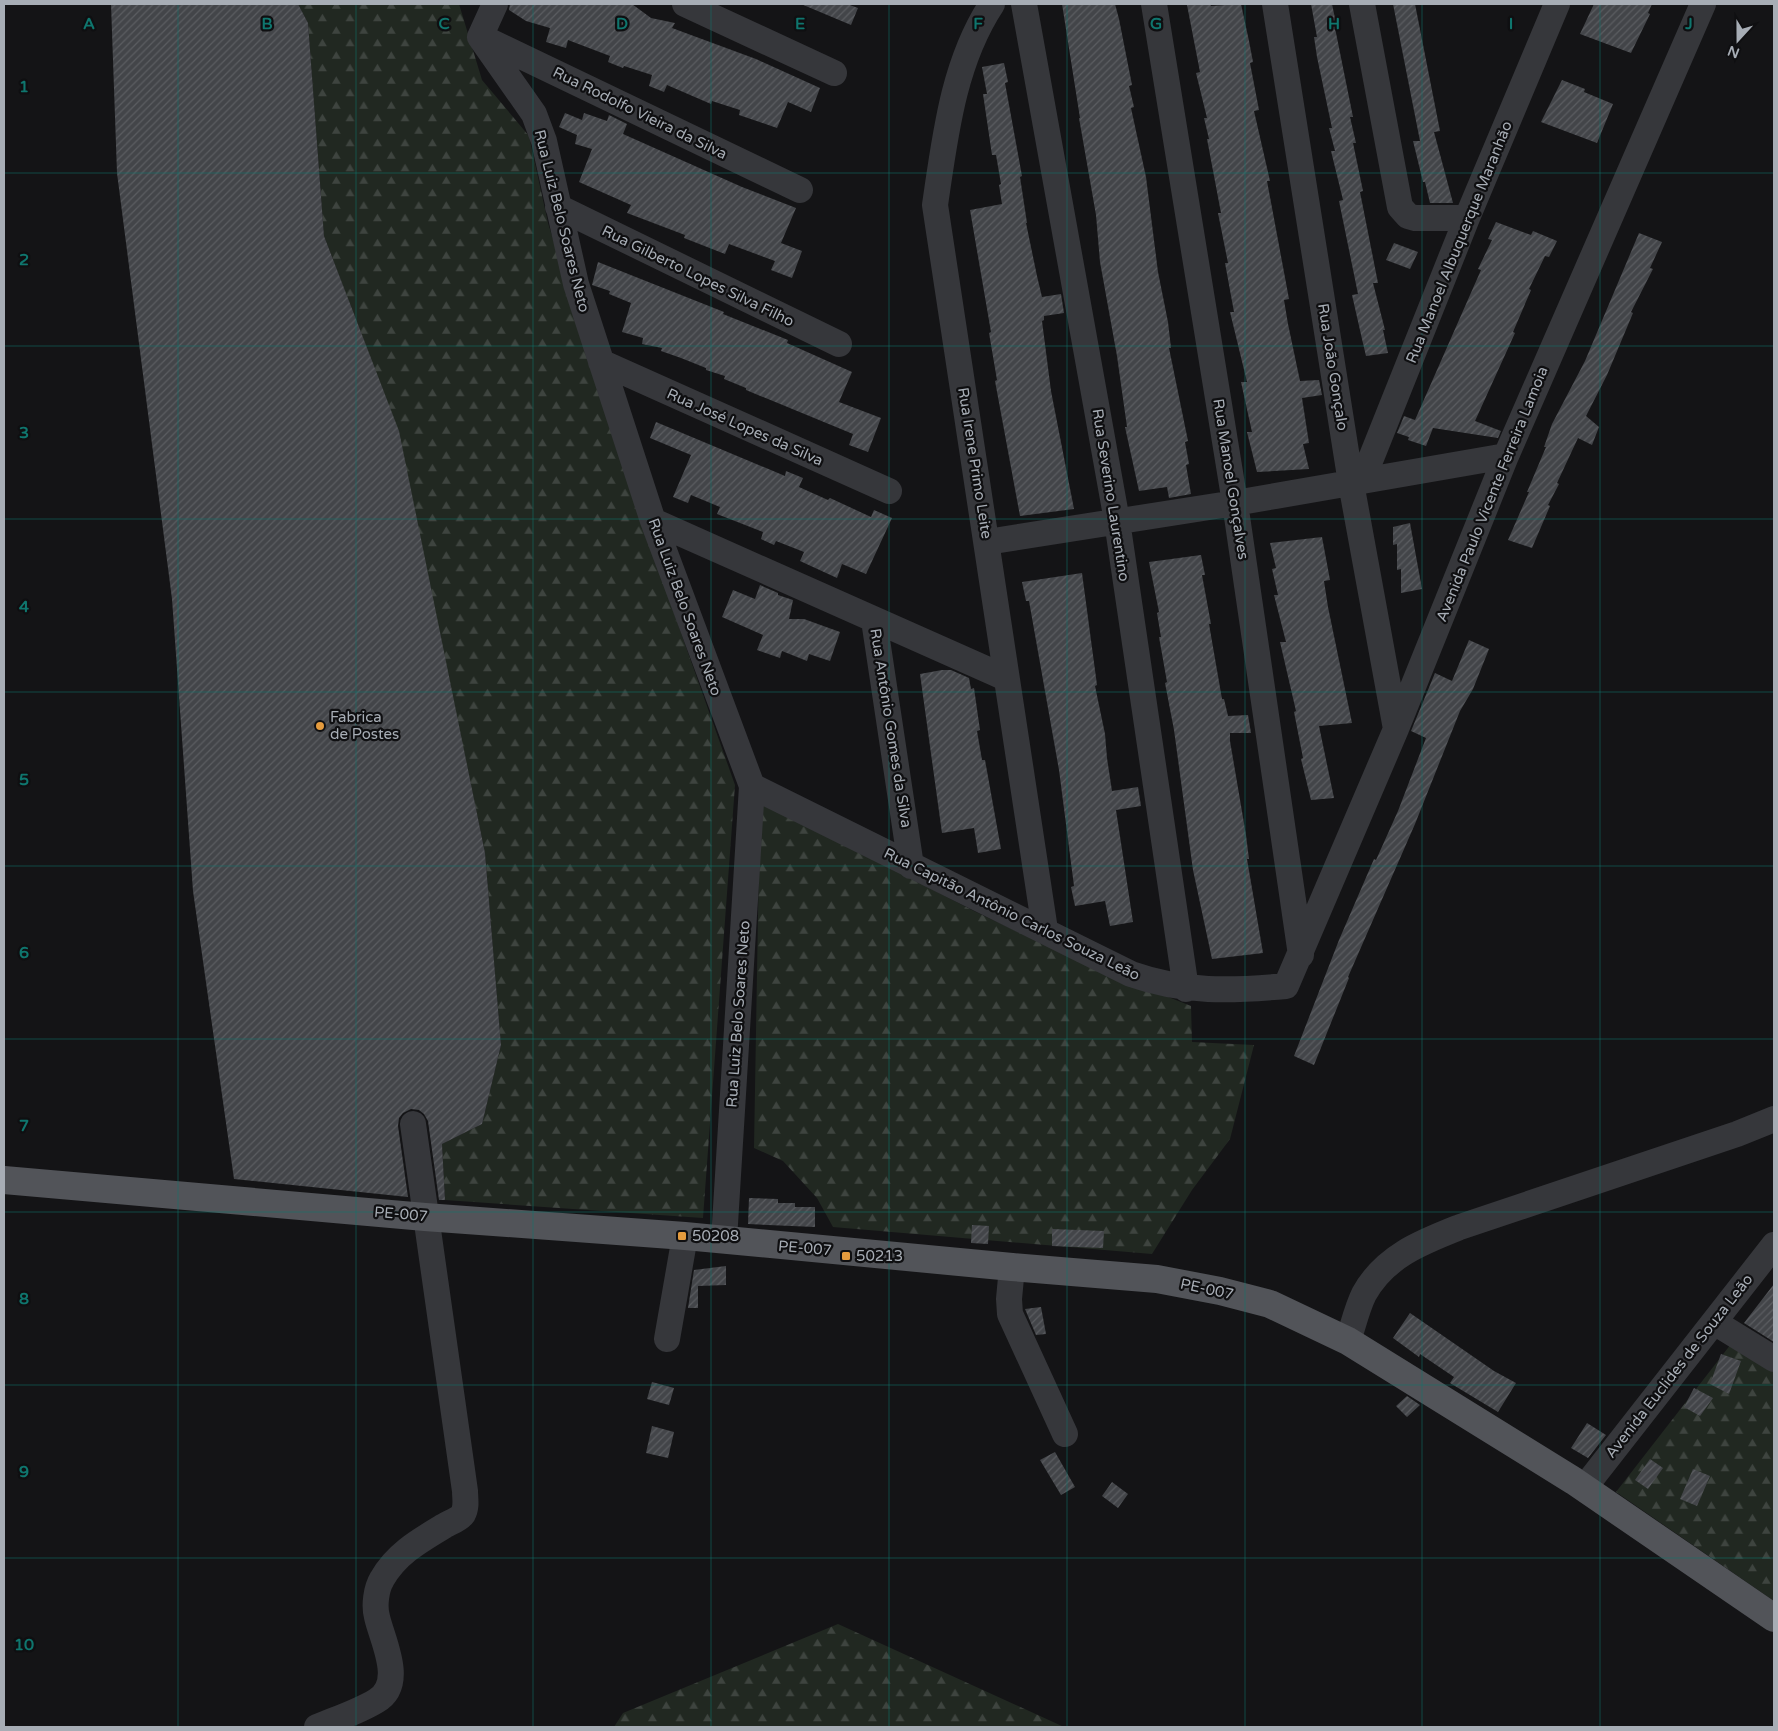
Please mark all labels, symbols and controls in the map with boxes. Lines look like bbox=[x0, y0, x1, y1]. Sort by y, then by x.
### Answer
text: A bbox=[83, 14, 95, 34]
text: B bbox=[261, 14, 273, 34]
text: C bbox=[438, 14, 450, 34]
text: D bbox=[616, 14, 628, 34]
text: E bbox=[795, 14, 805, 34]
text: F bbox=[973, 14, 983, 34]
text: G bbox=[1150, 14, 1162, 34]
text: H bbox=[1328, 14, 1340, 34]
text: I bbox=[1509, 14, 1513, 34]
text: J bbox=[1684, 14, 1693, 34]
north arrow bbox=[1713, 15, 1763, 65]
text: N bbox=[1725, 42, 1742, 62]
street label: Rua Rodolfo Vieira da Silva bbox=[550, 63, 730, 163]
text: 1 bbox=[19, 77, 29, 97]
street label: Rua Manoel Albuquerque Maranhão bbox=[1402, 118, 1516, 366]
street label: Rua Luiz Belo Soares Neto bbox=[531, 128, 593, 314]
street label: Rua Gilberto Lopes Silva Filho bbox=[599, 222, 797, 330]
text: 2 bbox=[19, 250, 29, 270]
street label: Rua João Gonçalo bbox=[1314, 302, 1352, 432]
street label: Avenida Paulo Vicente Ferreira Lamoia bbox=[1432, 364, 1552, 624]
street label: Rua José Lopes da Silva bbox=[664, 384, 826, 470]
street label: Rua Irene Primo Leite bbox=[954, 386, 996, 540]
street label: Rua Manoel Gonçalves bbox=[1209, 397, 1253, 561]
street label: Rua Severino Laurentino bbox=[1088, 407, 1134, 583]
text: 3 bbox=[19, 423, 29, 443]
street label: Rua Luiz Belo Soares Neto bbox=[644, 516, 726, 698]
text: 4 bbox=[19, 597, 29, 617]
street label: Rua Antônio Gomes da Silva bbox=[866, 627, 916, 829]
place label: Fabrica de Postes bbox=[330, 708, 399, 743]
marker: Fabrica de Postes bbox=[314, 720, 326, 732]
text: 5 bbox=[19, 770, 29, 790]
street label: Rua Capitão Antônio Carlos Souza Leão bbox=[881, 844, 1143, 984]
street label: Rua Luiz Belo Soares Neto bbox=[722, 920, 754, 1108]
text: 6 bbox=[19, 943, 29, 963]
text: 7 bbox=[19, 1116, 29, 1136]
street label: PE-007 bbox=[373, 1203, 429, 1225]
place label: 50208 bbox=[692, 1227, 739, 1245]
marker: 50208 bbox=[676, 1230, 688, 1242]
street label: PE-007 bbox=[777, 1237, 833, 1259]
place label: 50213 bbox=[856, 1247, 903, 1265]
marker: 50213 bbox=[840, 1250, 852, 1262]
street label: Avenida Euclides de Souza Leão bbox=[1602, 1270, 1756, 1462]
street label: PE-007 bbox=[1179, 1275, 1235, 1303]
text: 8 bbox=[19, 1289, 29, 1309]
text: 9 bbox=[19, 1462, 29, 1482]
text: 10 bbox=[14, 1635, 34, 1655]

